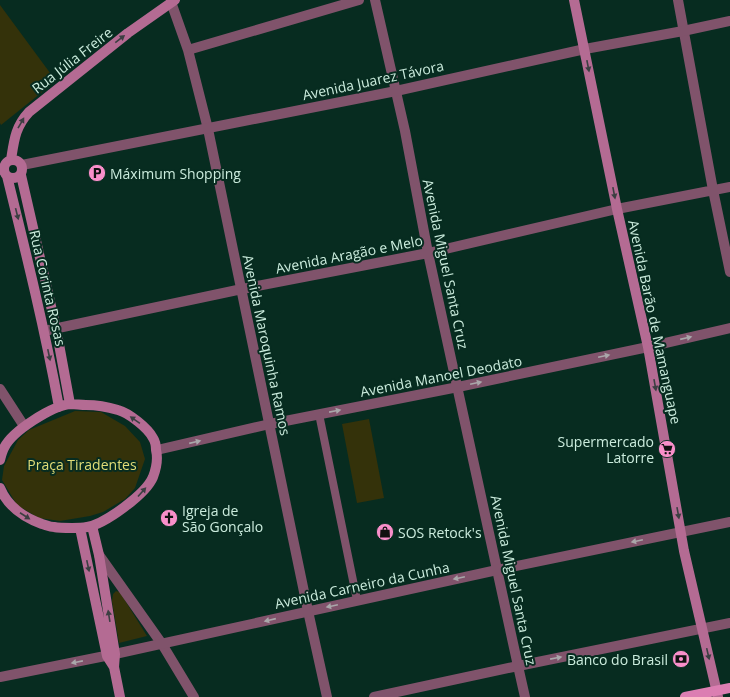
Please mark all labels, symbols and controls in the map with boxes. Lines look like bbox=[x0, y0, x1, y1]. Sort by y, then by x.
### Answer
street label: Rua Júlia Freire bbox=[28, 22, 116, 97]
one-way arrow bbox=[115, 35, 126, 44]
street label: Avenida Juarez Távora bbox=[301, 56, 445, 104]
one-way arrow bbox=[586, 59, 592, 72]
one-way arrow bbox=[18, 117, 25, 129]
parking icon: Máximum Shopping bbox=[87, 163, 107, 183]
place label: Máximum Shopping bbox=[110, 164, 241, 183]
street label: Avenida Miguel Santa Cruz bbox=[419, 177, 473, 351]
one-way arrow bbox=[611, 187, 617, 199]
one-way arrow bbox=[14, 208, 20, 220]
street label: Avenida Barão de Mamanguape bbox=[624, 218, 686, 426]
street label: Rua Corinta Rosas bbox=[25, 228, 71, 348]
street label: Avenida Aragão e Melo bbox=[274, 230, 424, 278]
street label: Avenida Maroquinha Ramos bbox=[239, 253, 295, 437]
one-way arrow bbox=[680, 335, 692, 341]
one-way arrow bbox=[46, 348, 52, 361]
street label: Avenida Manoel Deodato bbox=[358, 351, 524, 401]
one-way arrow bbox=[598, 353, 610, 359]
one-way arrow bbox=[652, 379, 658, 392]
one-way arrow bbox=[470, 380, 483, 386]
one-way arrow bbox=[329, 408, 341, 414]
one-way arrow bbox=[130, 416, 140, 424]
place label: Supermercado Latorre bbox=[558, 432, 654, 467]
one-way arrow bbox=[188, 438, 201, 444]
supermarket icon: Supermercado Latorre bbox=[657, 439, 677, 459]
park label: Praça Tiradentes bbox=[27, 455, 137, 474]
one-way arrow bbox=[137, 487, 146, 497]
street label: Avenida Miguel Santa Cruz bbox=[487, 493, 541, 667]
place label: Igreja de São Gonçalo bbox=[182, 501, 263, 536]
one-way arrow bbox=[675, 507, 681, 520]
church icon: Igreja de São Gonçalo bbox=[159, 508, 179, 528]
one-way arrow bbox=[19, 513, 31, 520]
shop icon: SOS Retock's bbox=[375, 522, 395, 542]
place label: SOS Retock's bbox=[398, 523, 482, 542]
one-way arrow bbox=[631, 539, 643, 545]
street label: Avenida Carneiro da Cunha bbox=[273, 557, 451, 613]
one-way arrow bbox=[85, 560, 91, 572]
one-way arrow bbox=[453, 576, 465, 582]
one-way arrow bbox=[326, 603, 338, 609]
one-way arrow bbox=[106, 610, 112, 622]
one-way arrow bbox=[263, 617, 276, 623]
one-way arrow bbox=[705, 648, 711, 660]
bank icon: Banco do Brasil bbox=[671, 649, 691, 669]
place label: Banco do Brasil bbox=[567, 650, 668, 669]
one-way arrow bbox=[550, 655, 562, 661]
one-way arrow bbox=[71, 659, 83, 665]

